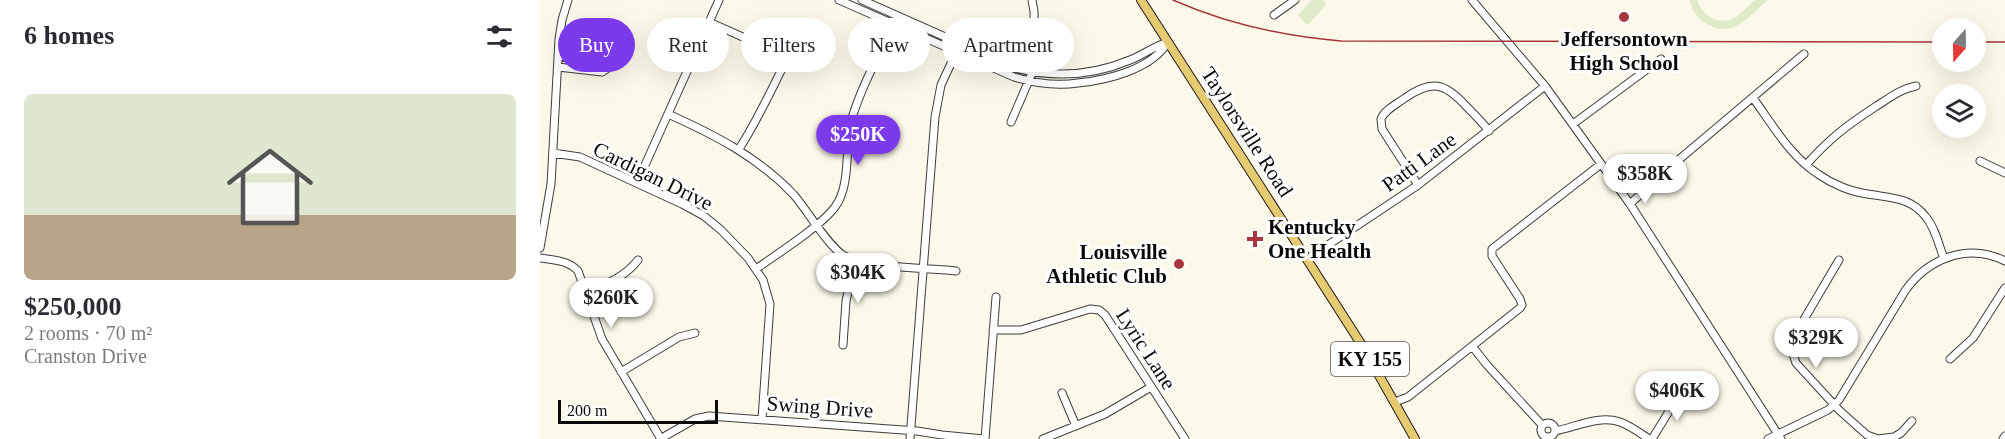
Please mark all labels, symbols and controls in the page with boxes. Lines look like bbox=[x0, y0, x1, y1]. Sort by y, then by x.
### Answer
marker: Jeffersontown High School bbox=[1617, 10, 1631, 24]
chip: Buy bbox=[558, 18, 635, 72]
chip: Rent bbox=[647, 18, 729, 72]
chip: Filters bbox=[741, 18, 836, 72]
chip: New bbox=[848, 18, 930, 72]
chip: Apartment bbox=[942, 18, 1074, 72]
north arrow bbox=[1932, 18, 1986, 72]
map controls bbox=[1932, 18, 1986, 138]
icon: filters bbox=[483, 20, 516, 53]
text: 6 homes bbox=[24, 21, 114, 50]
place label: Jeffersontown High School bbox=[1560, 27, 1688, 75]
street label: Taylorsville Road bbox=[1196, 63, 1298, 202]
button: layers bbox=[1932, 84, 1986, 138]
pin: $250K bbox=[816, 115, 900, 166]
text: $250K bbox=[830, 123, 886, 145]
street label: Patti Lane bbox=[1377, 127, 1461, 197]
icon: home bbox=[216, 133, 324, 241]
street label: Cardigan Drive bbox=[589, 137, 717, 215]
pin: $358K bbox=[1603, 154, 1687, 205]
text: $358K bbox=[1617, 162, 1673, 184]
place label: Kentucky One Health bbox=[1268, 215, 1372, 263]
marker: Kentucky One Health bbox=[1246, 230, 1264, 248]
place label: Louisville Athletic Club bbox=[1046, 240, 1167, 288]
pin: $304K bbox=[816, 253, 900, 304]
marker: Louisville Athletic Club bbox=[1172, 257, 1186, 271]
text: $304K bbox=[830, 261, 886, 283]
pin: $260K bbox=[569, 278, 653, 329]
text: $260K bbox=[583, 286, 639, 308]
text: $250,000 bbox=[24, 292, 122, 321]
street label: Lyric Lane bbox=[1111, 304, 1181, 394]
pin: $329K bbox=[1774, 318, 1858, 369]
text: 2 rooms · 70 m² bbox=[24, 322, 152, 344]
text: $329K bbox=[1788, 326, 1844, 348]
road number: KY 155 bbox=[1331, 342, 1409, 376]
text: Cranston Drive bbox=[24, 345, 147, 367]
pin: $406K bbox=[1635, 371, 1719, 422]
text: $406K bbox=[1649, 379, 1705, 401]
street label: Swing Drive bbox=[766, 391, 874, 423]
scale bar bbox=[558, 397, 718, 424]
text: 200 m bbox=[567, 402, 607, 419]

